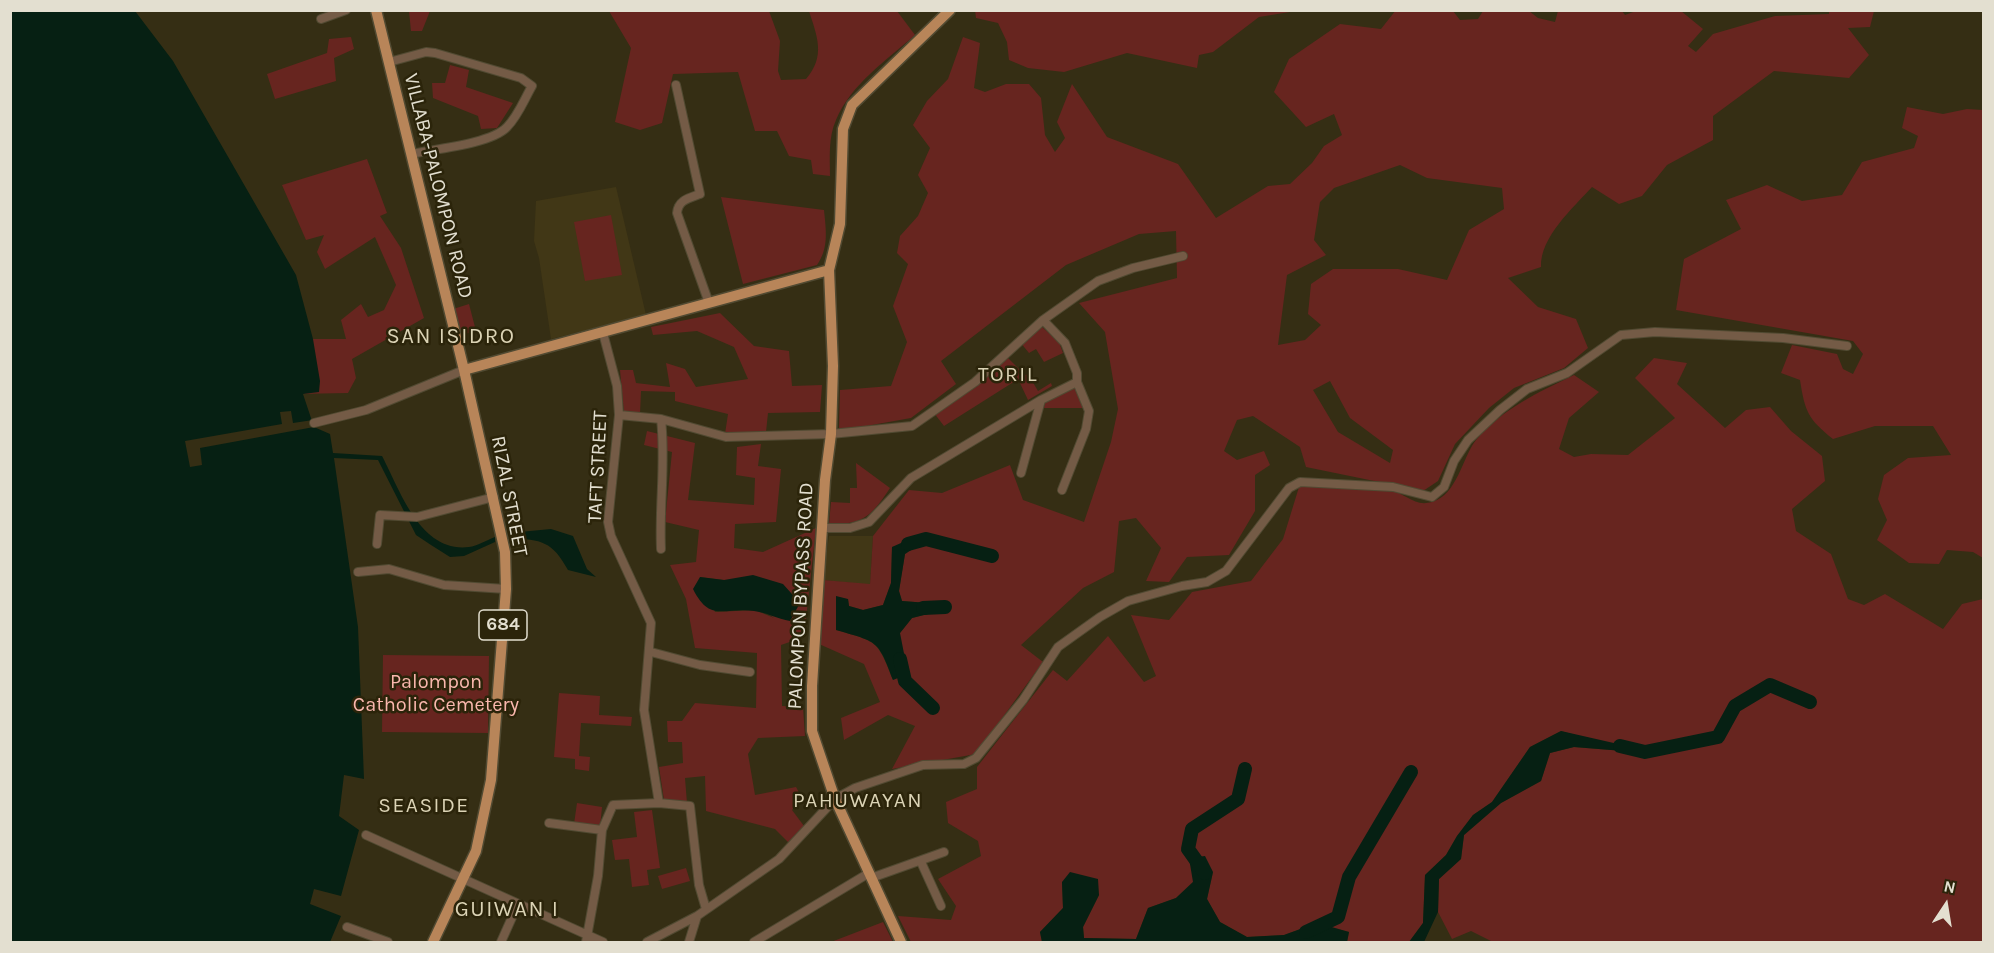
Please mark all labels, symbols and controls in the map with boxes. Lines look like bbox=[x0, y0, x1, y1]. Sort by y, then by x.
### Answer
street label: VILLABA-PALOMPON ROAD bbox=[398, 71, 478, 301]
district label: SAN ISIDRO bbox=[386, 324, 516, 350]
district label: TORIL bbox=[978, 362, 1038, 388]
street label: TAFT STREET bbox=[583, 410, 613, 524]
street label: RIZAL STREET bbox=[486, 434, 532, 558]
street label: PALOMPON BYPASS ROAD bbox=[783, 482, 819, 710]
road number: 684 bbox=[479, 610, 527, 640]
park label: Palompon Catholic Cemetery bbox=[353, 670, 519, 717]
district label: PAHUWAYAN bbox=[793, 788, 923, 814]
district label: SEASIDE bbox=[378, 793, 470, 819]
north arrow bbox=[1916, 875, 1976, 935]
text: N bbox=[1942, 876, 1957, 897]
district label: GUIWAN I bbox=[455, 897, 559, 923]

